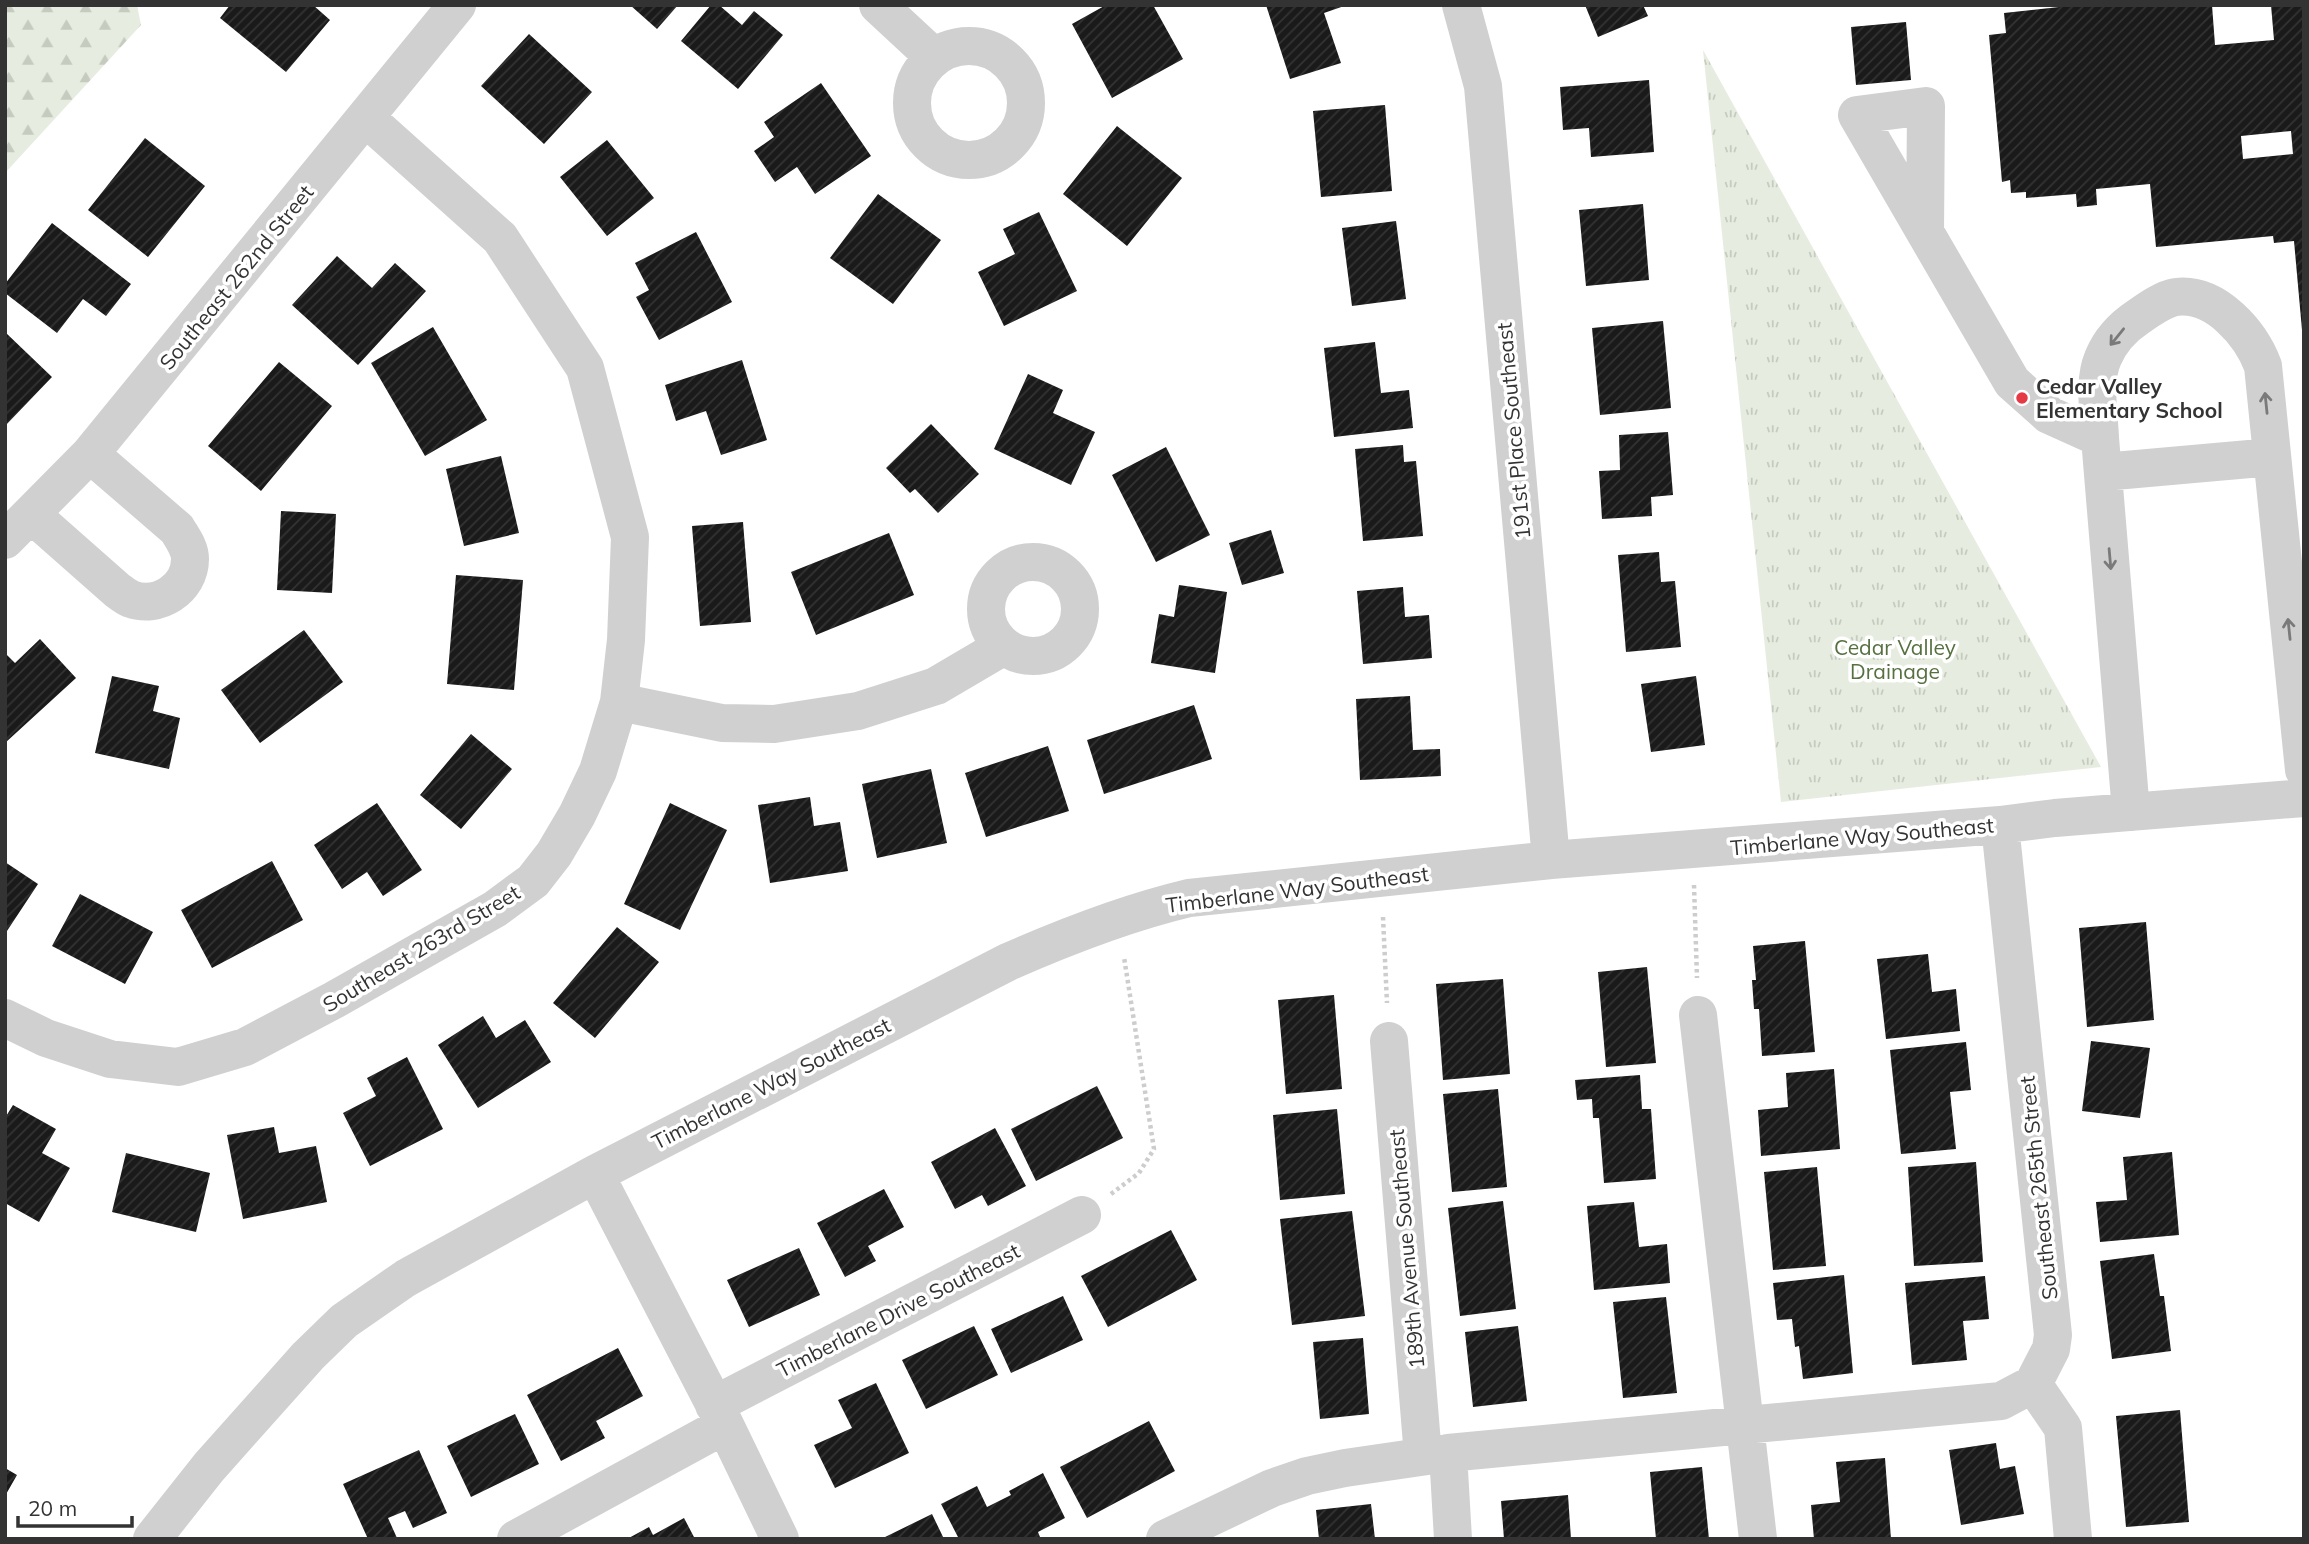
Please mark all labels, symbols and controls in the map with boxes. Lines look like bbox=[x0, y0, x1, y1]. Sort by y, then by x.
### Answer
street label: Southeast 262nd Street bbox=[153, 179, 319, 375]
street label: 191st Place Southeast bbox=[1491, 321, 1535, 541]
one-way arrow bbox=[2109, 328, 2125, 346]
place label: Cedar Valley Elementary School bbox=[2036, 373, 2223, 423]
marker: Cedar Valley Elementary School bbox=[2014, 390, 2030, 406]
one-way arrow bbox=[2260, 392, 2273, 415]
one-way arrow bbox=[2104, 547, 2117, 570]
one-way arrow bbox=[2283, 618, 2296, 641]
park label: Cedar Valley Drainage bbox=[1834, 634, 1956, 684]
street label: Timberlane Way Southeast bbox=[1729, 812, 1995, 860]
street label: Timberlane Way Southeast bbox=[1164, 860, 1430, 918]
street label: Southeast 263rd Street bbox=[318, 879, 524, 1017]
street label: Timberlane Way Southeast bbox=[647, 1011, 895, 1155]
street label: Southeast 265th Street bbox=[2013, 1075, 2063, 1301]
street label: 189th Avenue Southeast bbox=[1383, 1128, 1429, 1370]
street label: Timberlane Drive Southeast bbox=[772, 1237, 1024, 1383]
scale bar bbox=[18, 1484, 131, 1528]
text: 20 m bbox=[28, 1495, 77, 1521]

